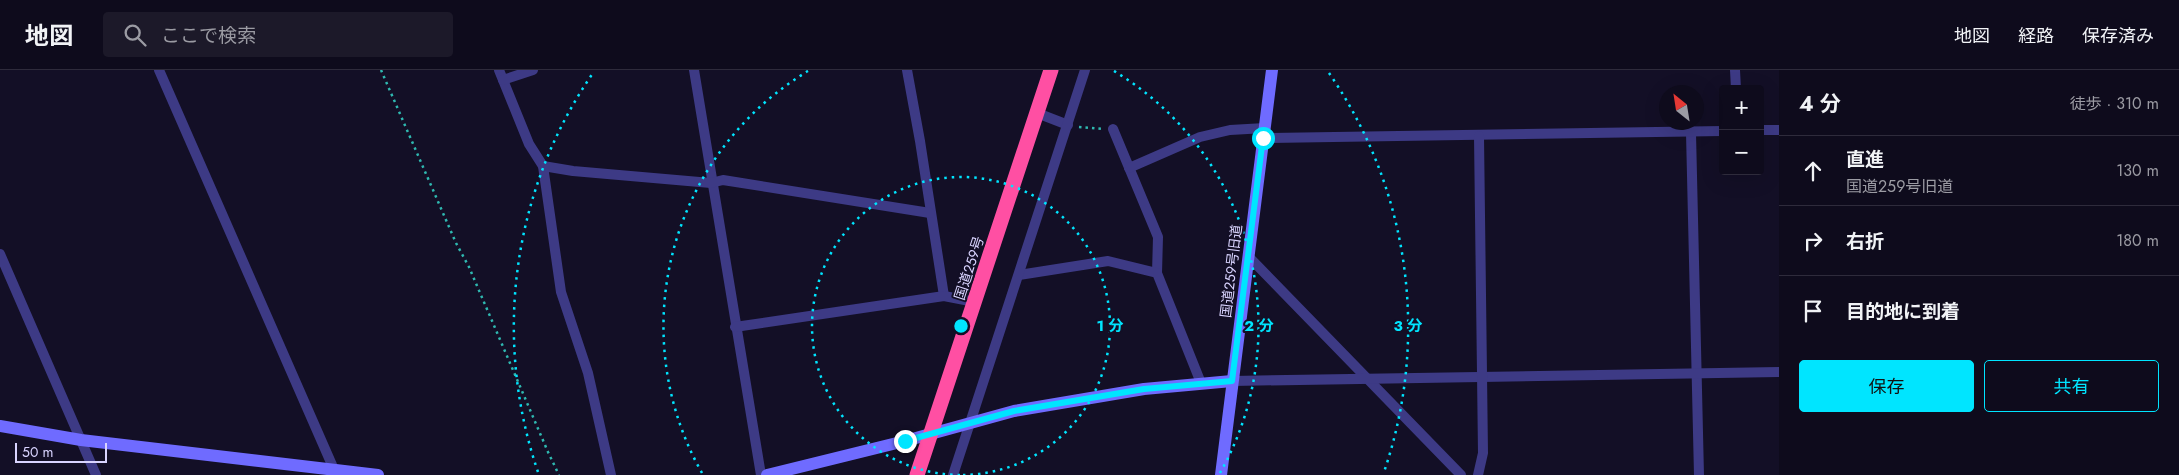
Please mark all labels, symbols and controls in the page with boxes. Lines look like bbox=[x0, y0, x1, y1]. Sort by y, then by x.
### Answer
search box bbox=[103, 12, 453, 57]
text: 地図 bbox=[25, 18, 73, 53]
icon: search bbox=[121, 21, 149, 49]
text: ここで検索 bbox=[161, 22, 256, 49]
text: 地図 bbox=[1954, 23, 1990, 49]
text: 経路 bbox=[2018, 23, 2054, 49]
text: 保存済み bbox=[2082, 23, 2154, 49]
north arrow bbox=[1659, 85, 1704, 130]
map controls bbox=[1719, 85, 1764, 175]
button: + bbox=[1719, 85, 1764, 130]
text: 4 分 bbox=[1799, 89, 1841, 119]
text: 徒歩 · 310 m bbox=[2070, 92, 2159, 115]
route start bbox=[1252, 127, 1275, 150]
button: − bbox=[1719, 130, 1764, 175]
text: 直進 bbox=[1846, 146, 1884, 173]
icon: ahead bbox=[1799, 157, 1827, 185]
text: 130 m bbox=[2116, 159, 2159, 182]
text: 国道259号旧道 bbox=[1846, 175, 1953, 198]
street label: 国道259号旧道 bbox=[1215, 223, 1247, 319]
icon: right bbox=[1799, 227, 1827, 255]
text: 右折 bbox=[1846, 228, 1884, 255]
text: 180 m bbox=[2116, 229, 2159, 252]
street label: 国道259号 bbox=[949, 234, 989, 302]
icon: arrive bbox=[1799, 297, 1827, 325]
text: 目的地に到着 bbox=[1846, 298, 1960, 325]
text: 1 分 bbox=[1096, 315, 1124, 337]
text: 2 分 bbox=[1244, 315, 1274, 337]
text: 3 分 bbox=[1394, 315, 1422, 337]
centre of rings bbox=[952, 317, 970, 335]
button: 保存 bbox=[1799, 360, 1974, 412]
button: 共有 bbox=[1984, 360, 2159, 412]
route end bbox=[894, 430, 917, 453]
scale bar bbox=[15, 440, 108, 463]
text: 50 m bbox=[22, 442, 53, 462]

